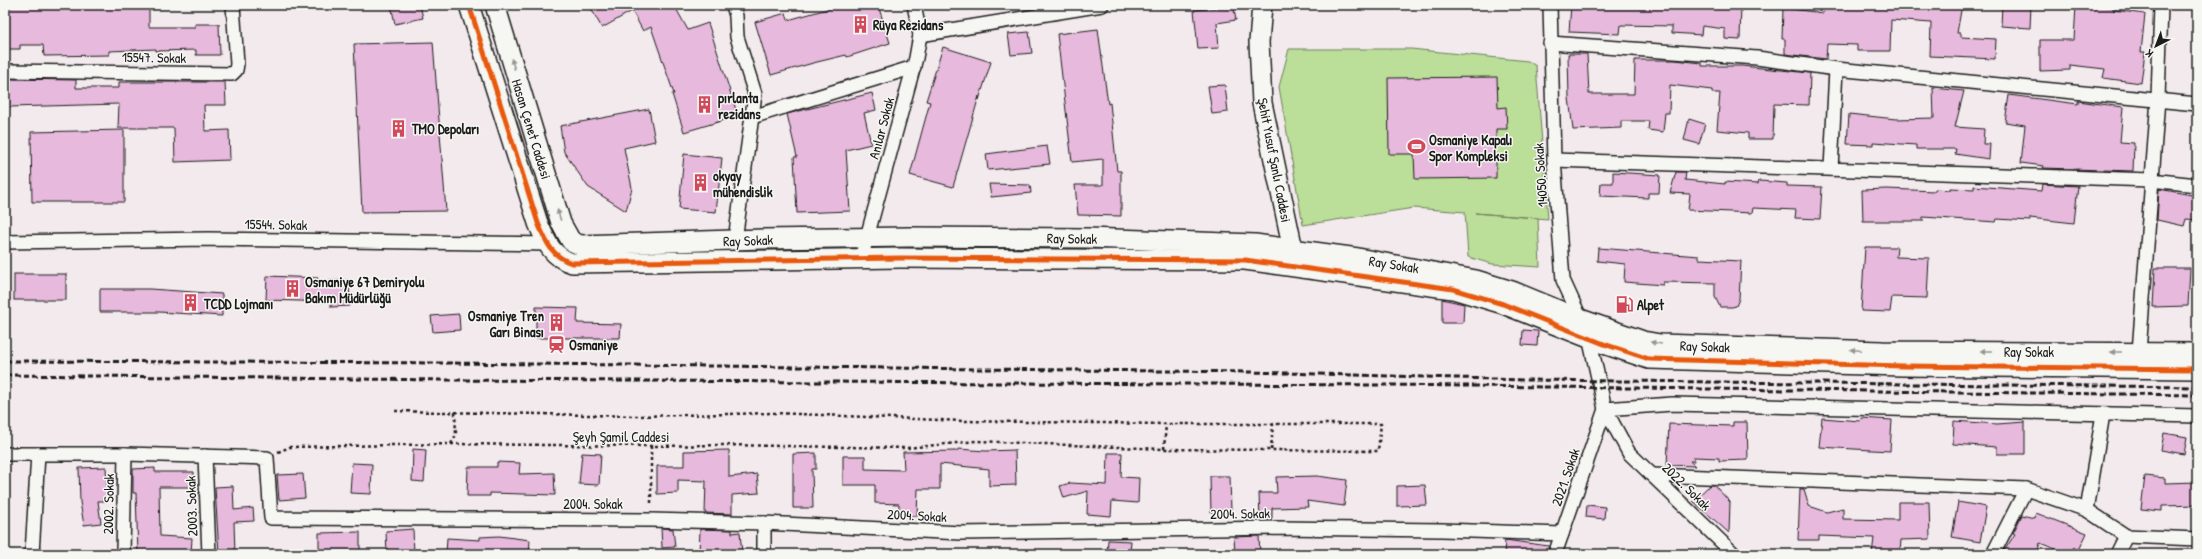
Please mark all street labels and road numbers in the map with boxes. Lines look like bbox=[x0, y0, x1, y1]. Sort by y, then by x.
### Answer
street label: 15547. Sokak bbox=[122, 47, 187, 67]
street label: Hasan Çenet Caddesi bbox=[508, 77, 556, 181]
street label: Anılar Sokak bbox=[864, 95, 898, 161]
street label: Şehit Yusuf Şanlı Caddesi bbox=[1254, 96, 1296, 224]
street label: 14050. Sokak bbox=[1528, 142, 1552, 208]
street label: 15544. Sokak bbox=[244, 214, 308, 234]
street label: Ray Sokak bbox=[1047, 228, 1097, 249]
street label: Ray Sokak bbox=[723, 230, 774, 251]
street label: Ray Sokak bbox=[1368, 251, 1420, 278]
street label: Ray Sokak bbox=[1680, 336, 1731, 357]
street label: Ray Sokak bbox=[2004, 342, 2054, 362]
street label: Şeyh Şamil Caddesi bbox=[573, 427, 669, 447]
street label: 2021. Sokak bbox=[1546, 445, 1584, 508]
street label: 2022. Sokak bbox=[1658, 458, 1716, 514]
street label: 2002. Sokak bbox=[98, 473, 118, 535]
street label: 2003. Sokak bbox=[180, 475, 202, 537]
street label: 2004. Sokak bbox=[563, 494, 623, 513]
street label: 2004. Sokak bbox=[1210, 503, 1270, 523]
street label: 2004. Sokak bbox=[887, 504, 948, 526]

